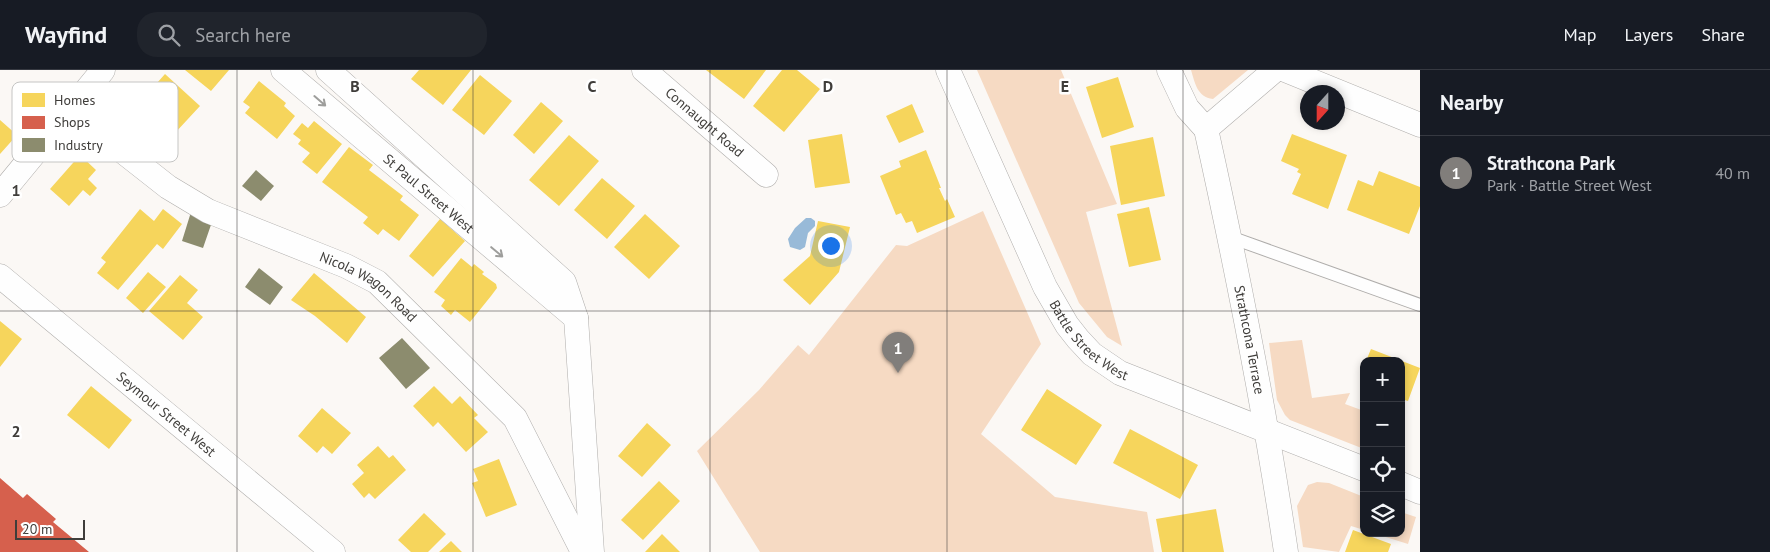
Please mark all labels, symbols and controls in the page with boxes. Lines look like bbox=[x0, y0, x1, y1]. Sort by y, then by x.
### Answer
search box bbox=[137, 12, 487, 57]
text: Wayfind bbox=[25, 19, 107, 50]
icon: search bbox=[155, 21, 183, 49]
text: Search here bbox=[195, 23, 291, 47]
text: Map bbox=[1564, 23, 1596, 46]
text: Layers bbox=[1624, 23, 1673, 46]
text: Share bbox=[1701, 23, 1745, 46]
text: B bbox=[350, 76, 360, 96]
text: C bbox=[588, 76, 597, 96]
text: D bbox=[823, 76, 833, 96]
text: E bbox=[1061, 76, 1069, 96]
legend bbox=[12, 82, 178, 162]
street label: Connaught Road bbox=[662, 83, 748, 161]
north arrow bbox=[1300, 85, 1345, 130]
text: Nearby bbox=[1440, 89, 1503, 116]
text: Homes bbox=[54, 91, 95, 109]
one-way arrow bbox=[313, 96, 326, 107]
text: Shops bbox=[54, 113, 90, 131]
text: Industry bbox=[54, 136, 103, 154]
street label: St Paul Street West bbox=[380, 150, 478, 237]
text: Strathcona Park bbox=[1487, 151, 1615, 175]
text: 1 bbox=[1451, 163, 1461, 183]
text: 40 m bbox=[1715, 163, 1750, 183]
text: Park · Battle Street West bbox=[1487, 175, 1652, 195]
text: 1 bbox=[11, 180, 21, 200]
your location bbox=[818, 233, 844, 259]
street label: Nicola Wagon Road bbox=[317, 247, 421, 326]
one-way arrow bbox=[490, 247, 503, 258]
street label: Strathcona Terrace bbox=[1230, 284, 1269, 396]
street label: Battle Street West bbox=[1045, 297, 1131, 384]
pin: 1 bbox=[882, 332, 914, 373]
map controls bbox=[1360, 357, 1405, 537]
button: + bbox=[1360, 357, 1405, 402]
street label: Seymour Street West bbox=[113, 367, 220, 460]
button: − bbox=[1360, 402, 1405, 447]
text: 2 bbox=[11, 421, 21, 441]
button: locate bbox=[1360, 447, 1405, 492]
button: layers bbox=[1360, 492, 1405, 537]
scale bar bbox=[15, 517, 85, 540]
text: 20 m bbox=[22, 520, 52, 538]

